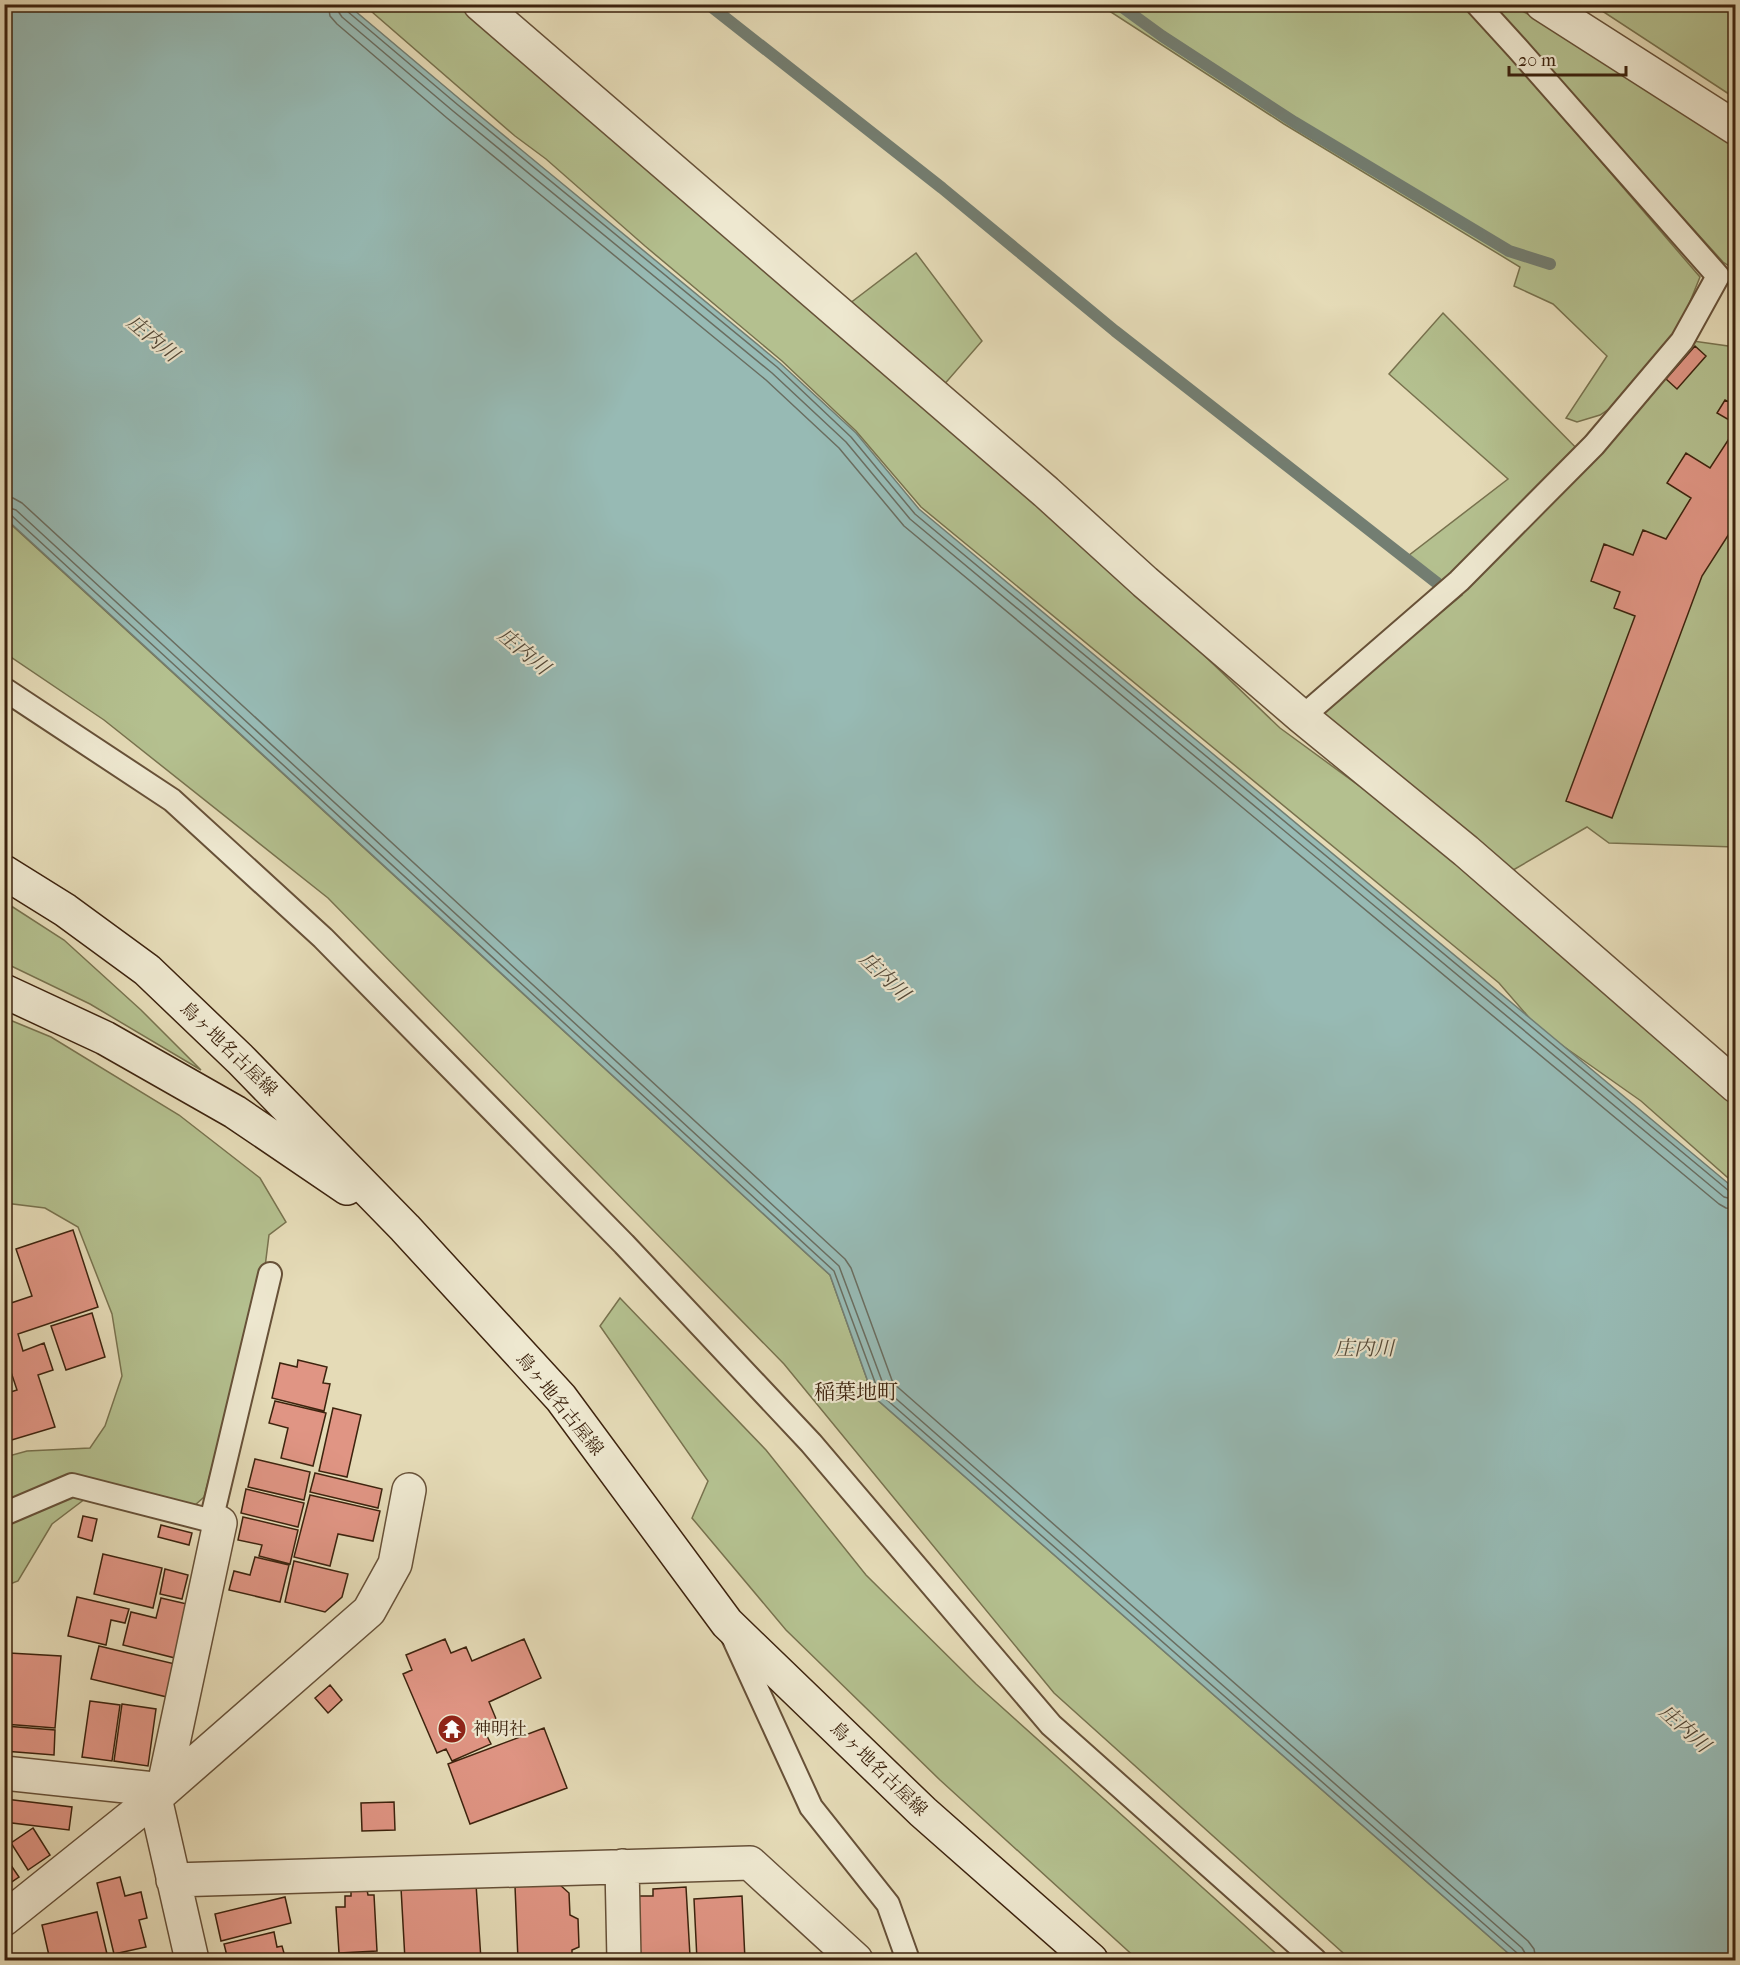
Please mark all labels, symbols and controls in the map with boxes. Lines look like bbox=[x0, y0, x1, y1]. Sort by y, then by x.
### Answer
scale bar bbox=[1509, 39, 1626, 77]
text: 20 m bbox=[1518, 50, 1556, 71]
water label: 庄内川 bbox=[122, 310, 185, 368]
water label: 庄内川 bbox=[493, 623, 556, 681]
water label: 庄内川 bbox=[855, 947, 916, 1007]
street label: 鳥ヶ地名古屋線 bbox=[176, 998, 281, 1101]
water label: 庄内川 bbox=[1334, 1337, 1396, 1360]
street label: 鳥ヶ地名古屋線 bbox=[512, 1349, 607, 1460]
district label: 稲葉地町 bbox=[814, 1380, 898, 1404]
water label: 庄内川 bbox=[1655, 1700, 1716, 1758]
temple icon: 神明社 bbox=[436, 1713, 468, 1745]
street label: 鳥ヶ地名古屋線 bbox=[826, 1718, 931, 1821]
place label: 神明社 bbox=[473, 1719, 527, 1740]

